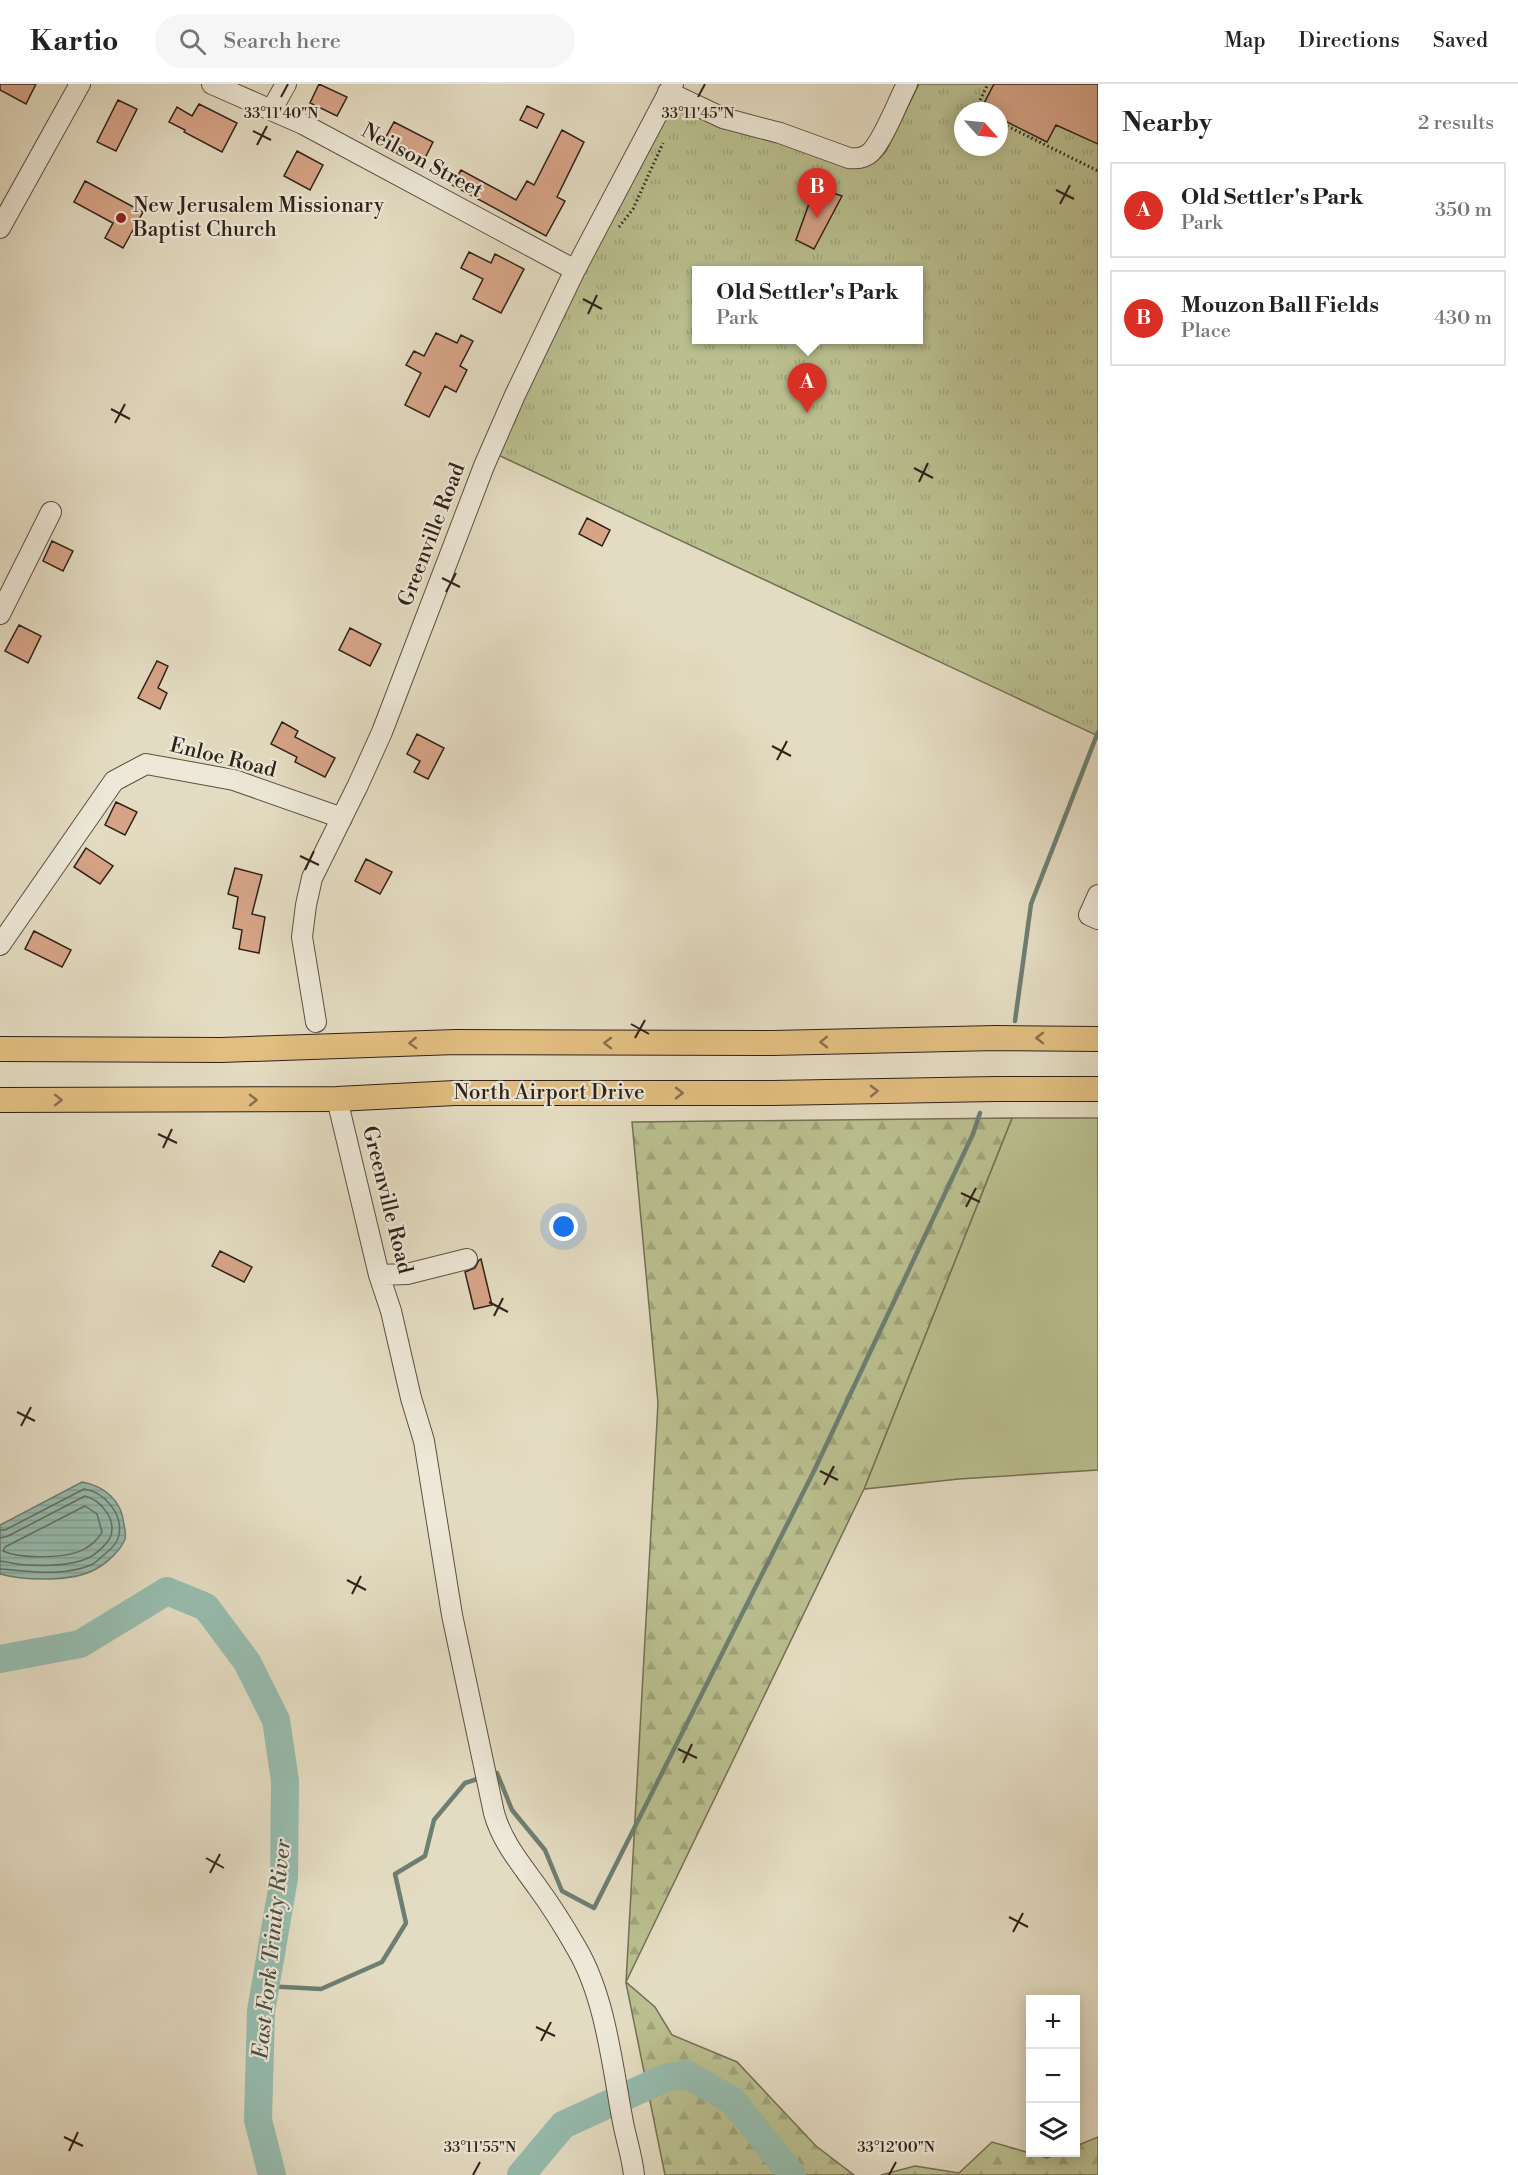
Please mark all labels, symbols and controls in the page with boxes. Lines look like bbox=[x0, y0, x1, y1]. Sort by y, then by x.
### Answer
search box bbox=[155, 14, 575, 68]
text: Kartio bbox=[30, 24, 119, 59]
icon: search bbox=[176, 25, 209, 58]
text: Search here bbox=[224, 28, 341, 55]
text: Map bbox=[1224, 28, 1266, 54]
text: Directions bbox=[1299, 28, 1400, 54]
text: Saved bbox=[1433, 28, 1488, 54]
north arrow bbox=[954, 102, 1008, 156]
text: 33°11'40"N bbox=[244, 104, 318, 123]
text: 33°11'45"N bbox=[661, 104, 735, 123]
text: Nearby bbox=[1122, 107, 1212, 139]
text: 2 results bbox=[1418, 111, 1494, 136]
street label: Neilson Street bbox=[357, 118, 488, 204]
pin: B bbox=[798, 168, 836, 218]
text: Old Settler's Park bbox=[1181, 184, 1363, 211]
place label: New Jerusalem Missionary Baptist Church bbox=[132, 193, 385, 243]
text: A bbox=[1136, 198, 1151, 223]
text: 350 m bbox=[1435, 198, 1492, 223]
marker: New Jerusalem Missionary Baptist Church bbox=[114, 211, 128, 225]
text: Park bbox=[1181, 211, 1223, 236]
popup bbox=[692, 266, 923, 344]
text: Old Settler's Park bbox=[716, 279, 899, 306]
text: Mouzon Ball Fields bbox=[1181, 292, 1379, 319]
text: Park bbox=[716, 306, 758, 331]
text: B bbox=[1136, 306, 1151, 331]
text: 430 m bbox=[1434, 306, 1492, 331]
text: Place bbox=[1181, 319, 1231, 344]
pin: A bbox=[788, 364, 826, 413]
street label: Greenville Road bbox=[393, 460, 471, 610]
street label: Enloe Road bbox=[167, 732, 279, 784]
one-way arrow bbox=[1035, 1032, 1044, 1044]
one-way arrow bbox=[819, 1035, 828, 1048]
one-way arrow bbox=[408, 1037, 417, 1050]
one-way arrow bbox=[603, 1037, 612, 1049]
street label: North Airport Drive bbox=[453, 1080, 645, 1106]
one-way arrow bbox=[870, 1085, 879, 1097]
one-way arrow bbox=[675, 1087, 684, 1099]
one-way arrow bbox=[54, 1094, 63, 1106]
one-way arrow bbox=[249, 1094, 258, 1106]
street label: Greenville Road bbox=[356, 1123, 418, 1277]
your location bbox=[549, 1212, 578, 1241]
water label: East Fork Trinity River bbox=[247, 1837, 297, 2061]
map controls bbox=[1026, 1995, 1080, 2157]
button: + bbox=[1026, 1995, 1080, 2049]
button: − bbox=[1026, 2049, 1080, 2103]
button: layers bbox=[1026, 2103, 1080, 2157]
text: 33°11'55"N bbox=[444, 2138, 516, 2157]
text: 33°12'00"N bbox=[857, 2138, 935, 2157]

